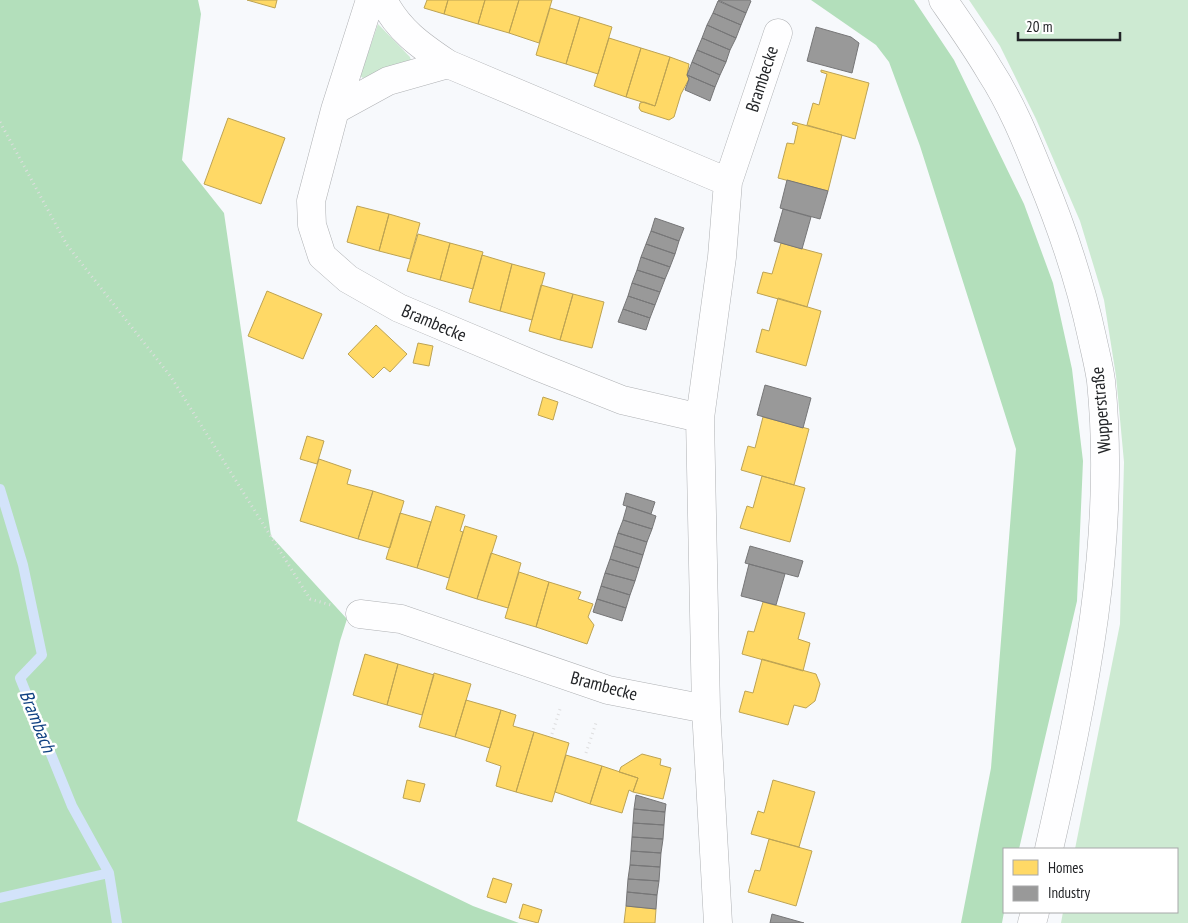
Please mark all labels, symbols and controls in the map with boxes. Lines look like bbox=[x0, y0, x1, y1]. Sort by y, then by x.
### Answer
scale bar bbox=[1018, 10, 1120, 42]
text: 20 m bbox=[1026, 17, 1052, 36]
street label: Brambecke bbox=[740, 43, 783, 115]
street label: Brambecke bbox=[398, 299, 470, 346]
street label: Wupperstraße bbox=[1085, 366, 1116, 454]
street label: Brambecke bbox=[568, 666, 640, 705]
water label: Brambach bbox=[15, 686, 62, 757]
legend bbox=[1003, 848, 1178, 913]
text: Homes bbox=[1048, 858, 1084, 877]
text: Industry bbox=[1048, 883, 1090, 902]

